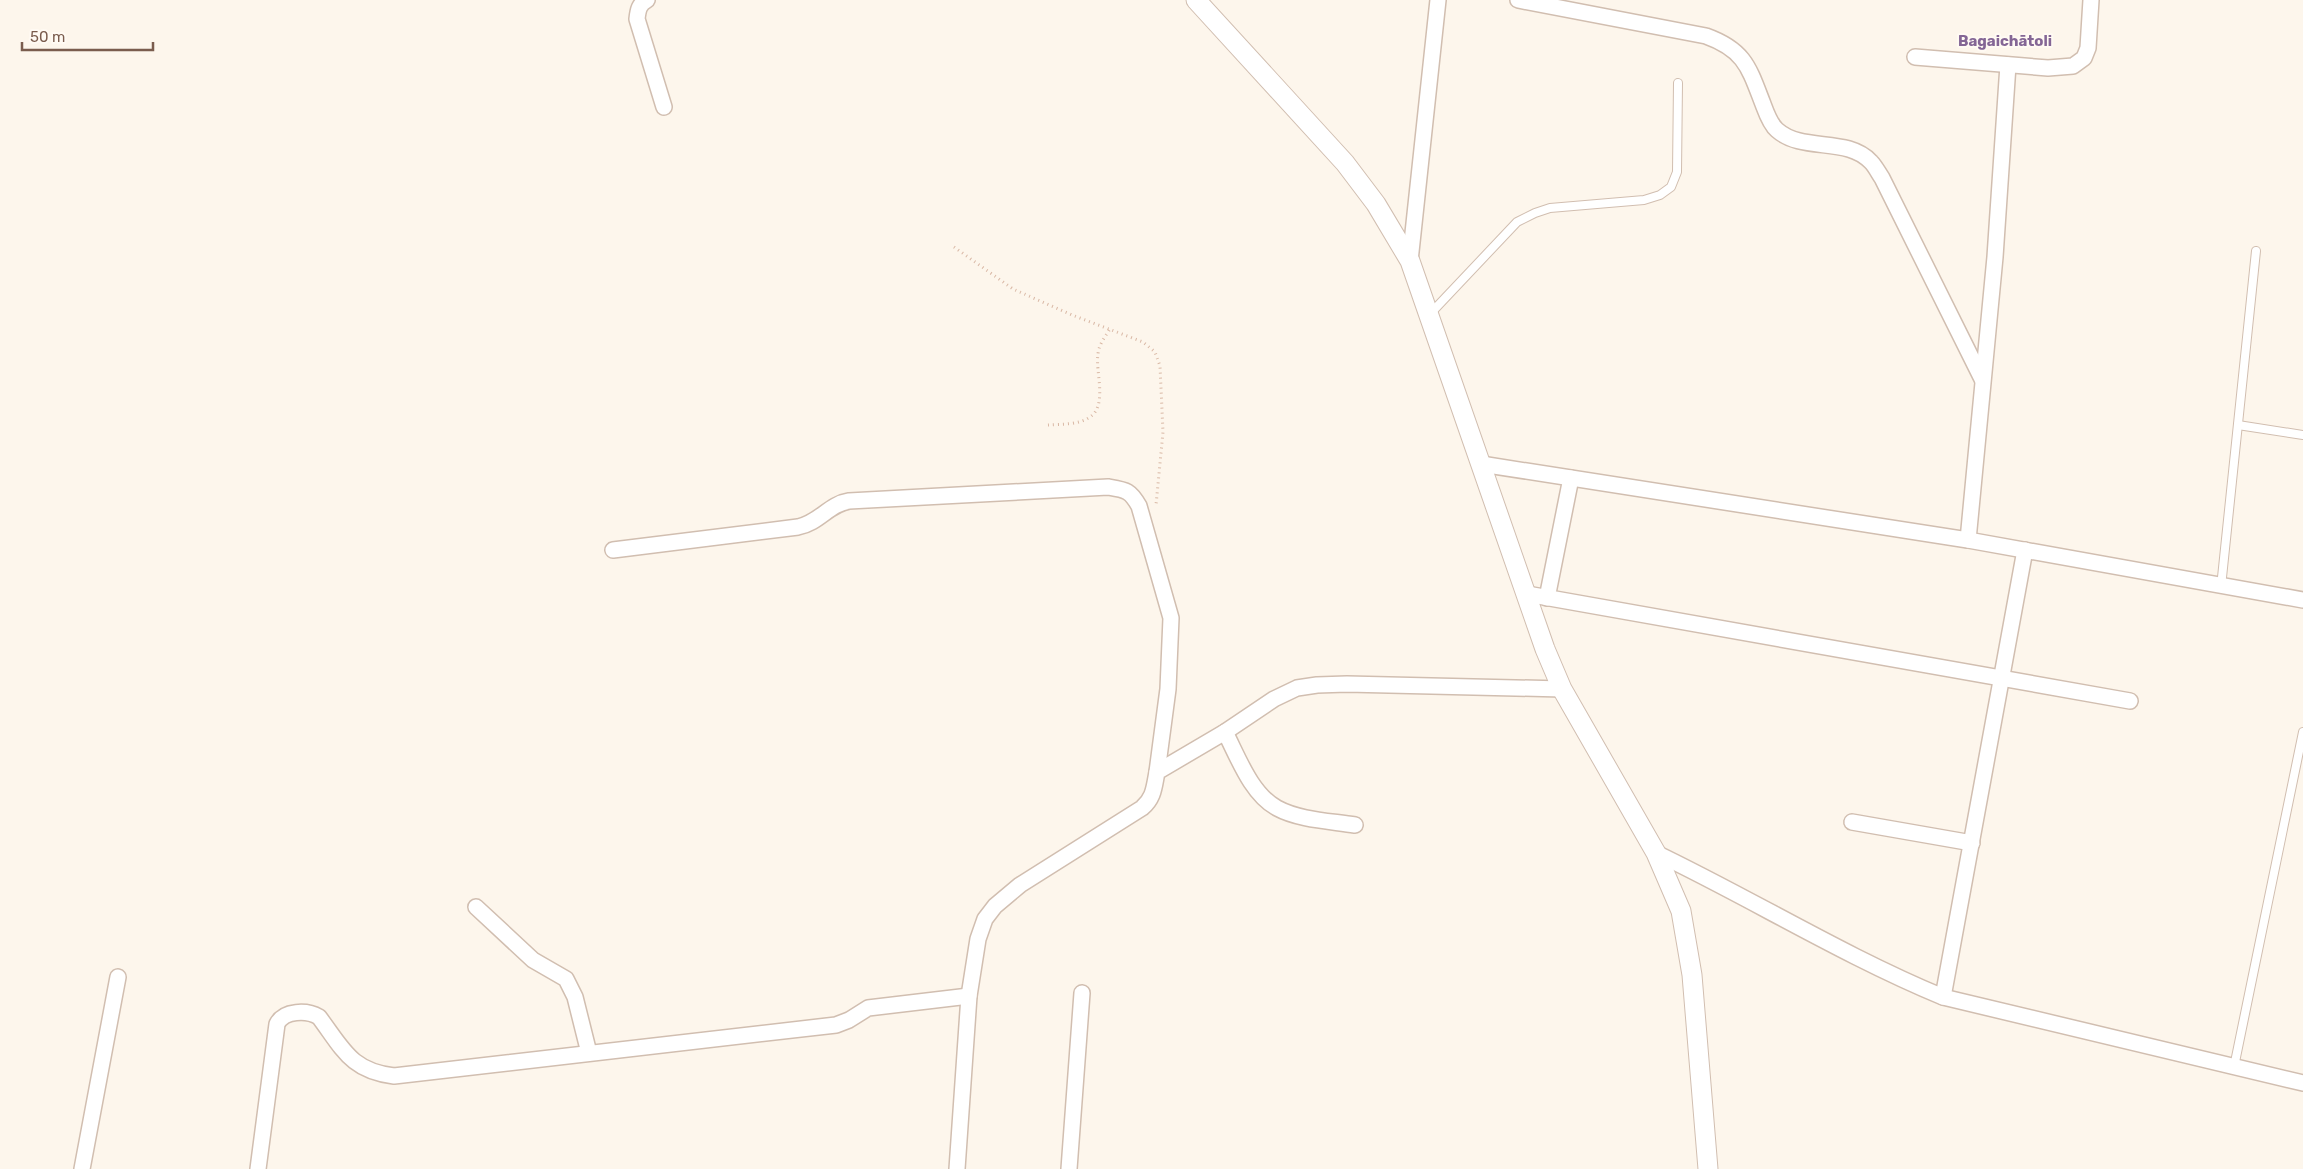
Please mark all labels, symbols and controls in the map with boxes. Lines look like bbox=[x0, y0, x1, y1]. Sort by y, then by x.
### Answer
scale bar bbox=[22, 20, 154, 52]
text: 50 m bbox=[30, 28, 65, 46]
district label: Bagaichātoli bbox=[1958, 32, 2052, 50]

